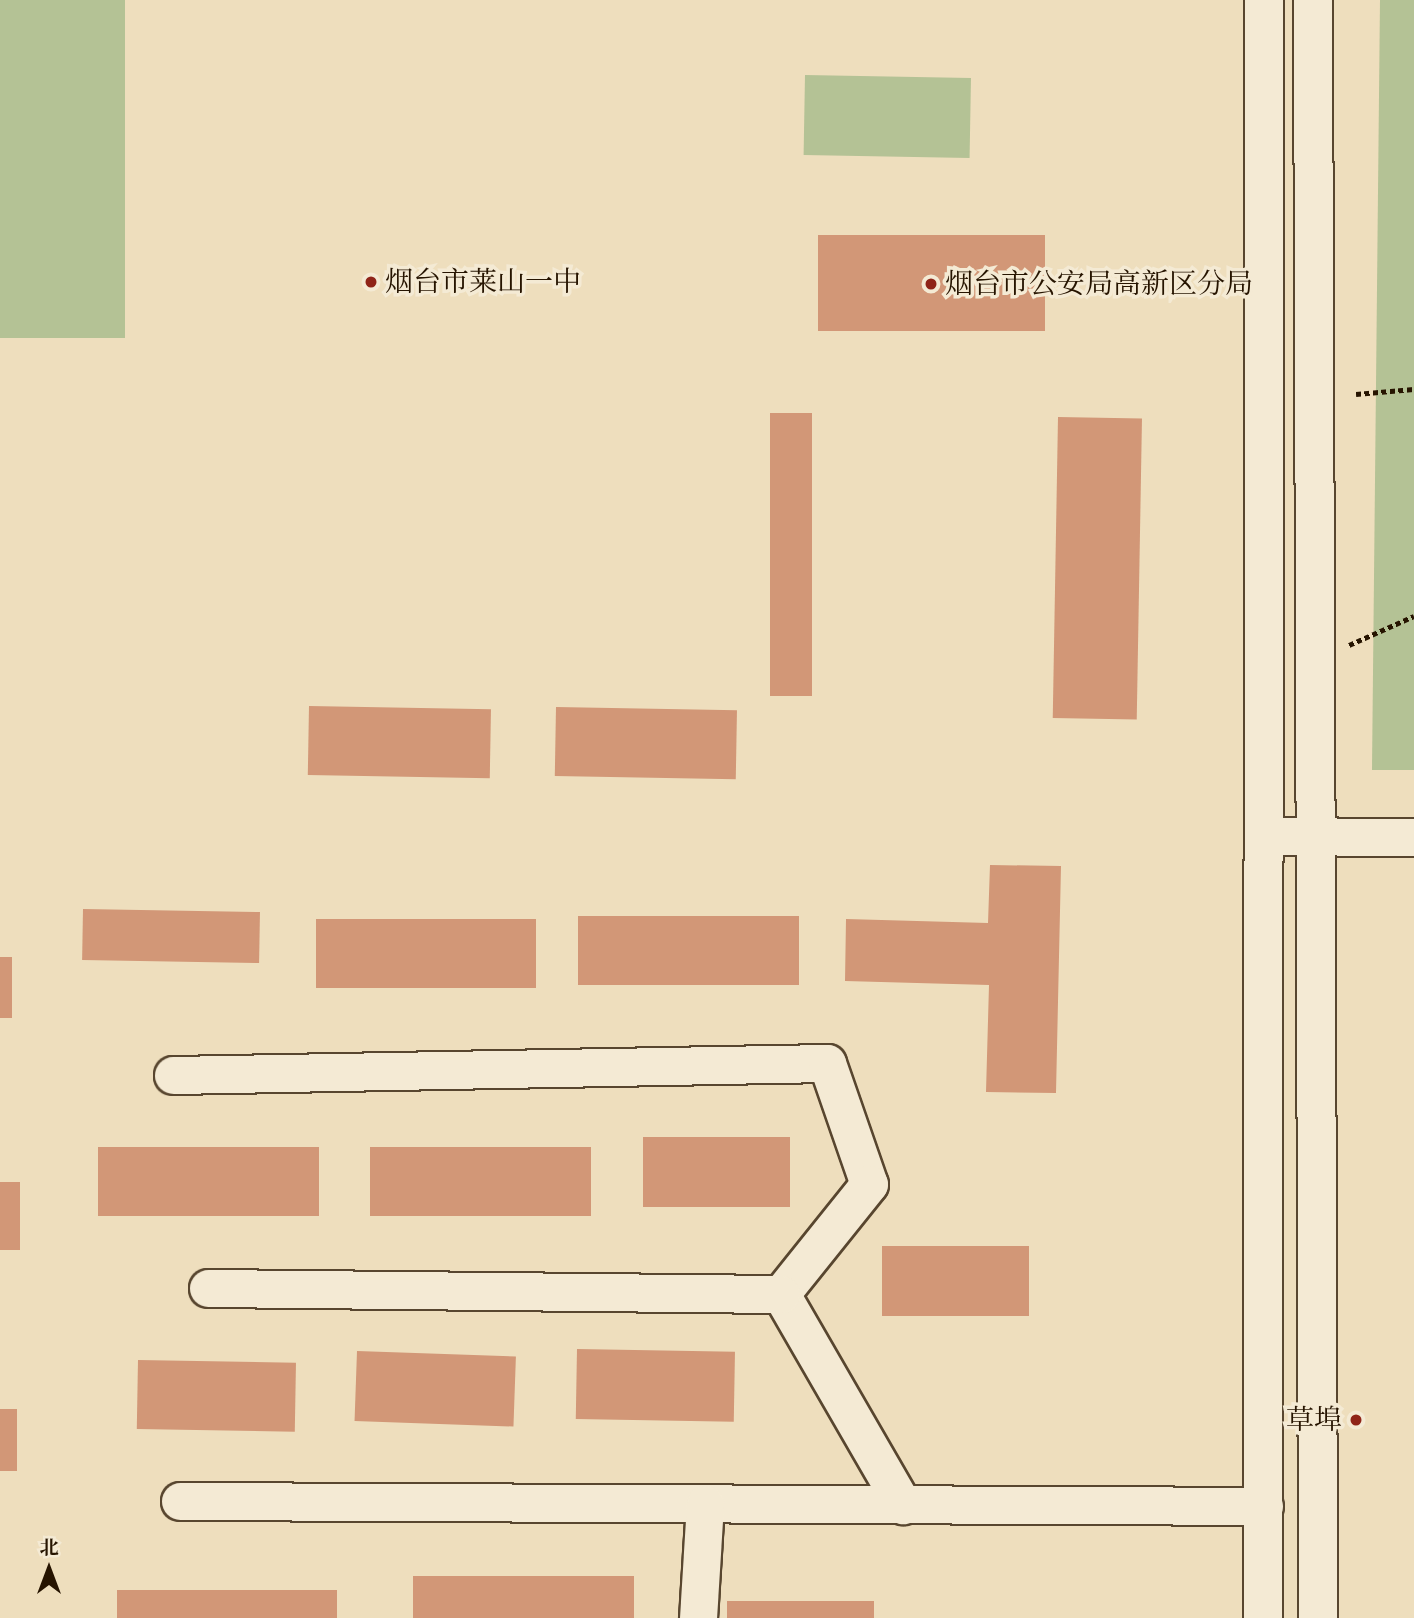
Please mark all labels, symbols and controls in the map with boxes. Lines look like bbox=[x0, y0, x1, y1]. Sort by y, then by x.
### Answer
place label: 烟台市莱山一中 bbox=[385, 265, 581, 299]
place label: 烟台市公安局高新区分局 bbox=[945, 267, 1253, 301]
marker: 烟台市莱山一中 bbox=[363, 274, 379, 290]
marker: 烟台市公安局高新区分局 bbox=[923, 276, 939, 292]
place label: 草埠 bbox=[1286, 1403, 1342, 1437]
marker: 草埠 bbox=[1348, 1412, 1364, 1428]
north arrow bbox=[14, 1534, 84, 1604]
text: 北 bbox=[39, 1535, 59, 1561]

